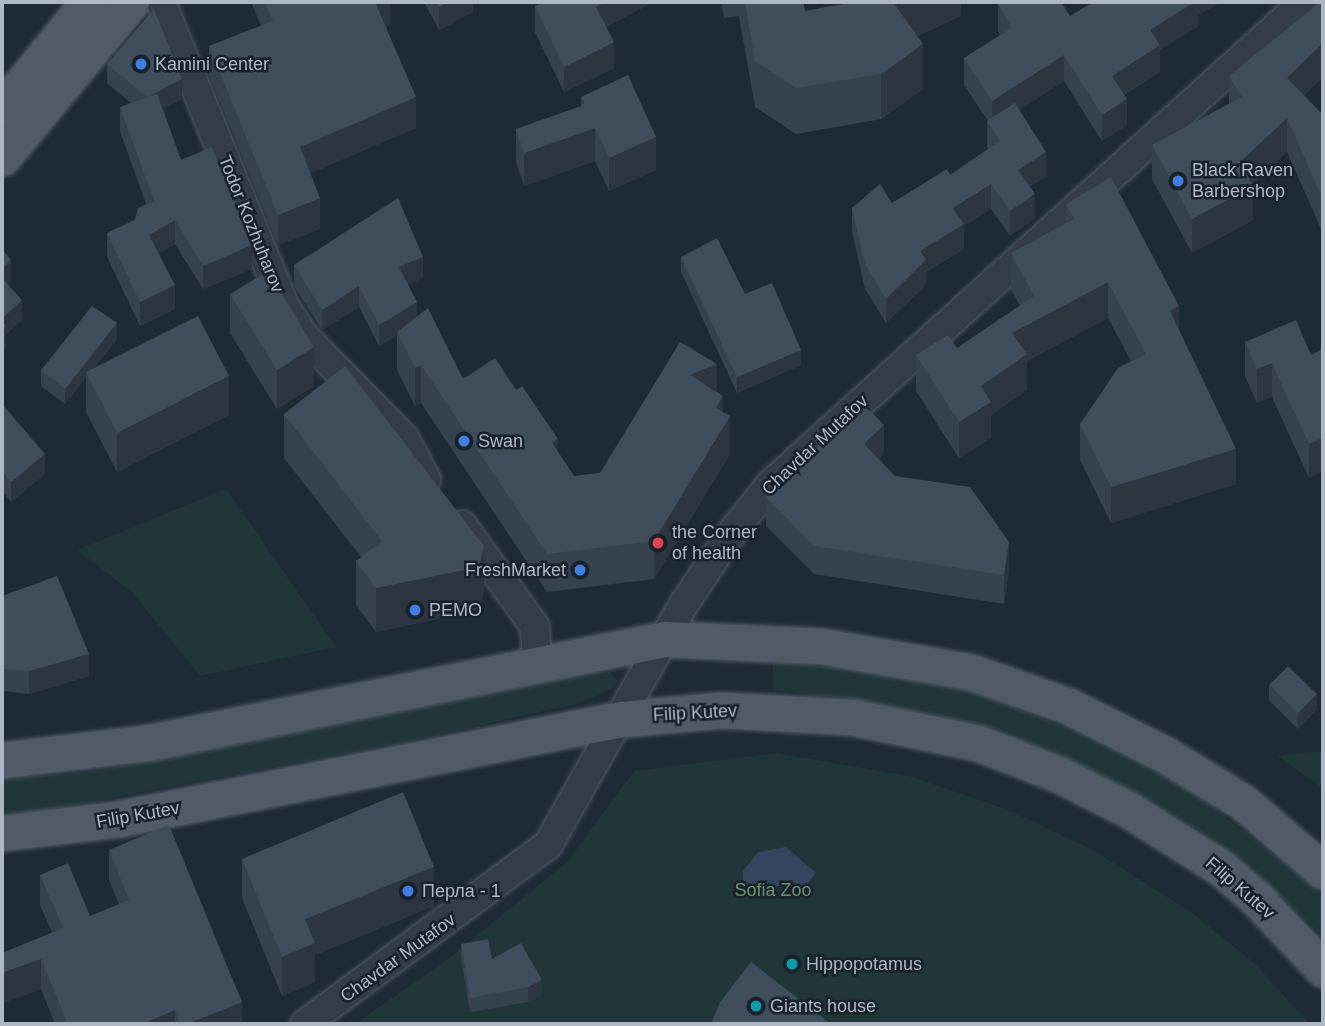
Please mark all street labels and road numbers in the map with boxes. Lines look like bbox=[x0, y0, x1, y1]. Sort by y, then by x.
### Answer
street label: Todor Kozhuharov bbox=[214, 152, 288, 296]
street label: Chavdar Mutafov bbox=[758, 390, 872, 500]
street label: Filip Kutev bbox=[652, 700, 738, 726]
street label: Filip Kutev bbox=[95, 797, 181, 833]
street label: Filip Kutev bbox=[1201, 852, 1279, 924]
street label: Chavdar Mutafov bbox=[336, 909, 460, 1007]

